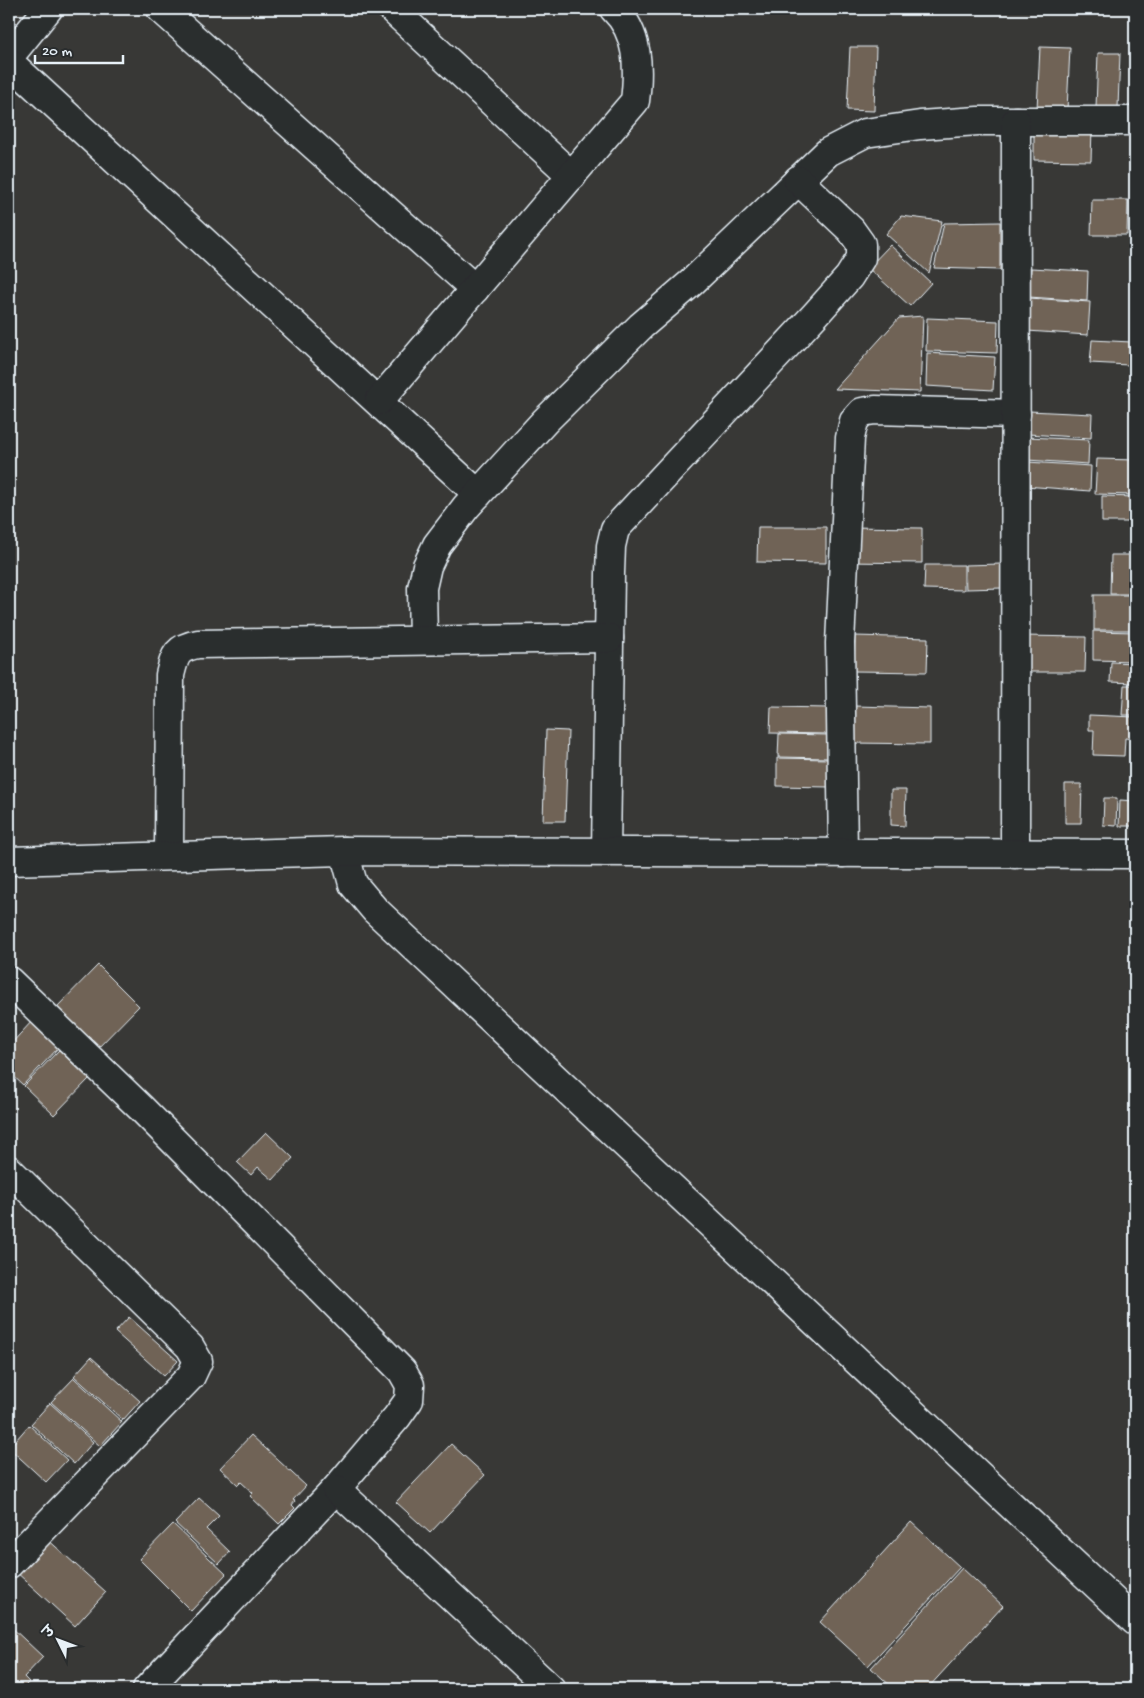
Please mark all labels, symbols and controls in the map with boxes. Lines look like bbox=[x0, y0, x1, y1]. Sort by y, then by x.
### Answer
scale bar bbox=[35, 32, 122, 64]
text: 20 m bbox=[42, 43, 72, 61]
north arrow bbox=[32, 1616, 82, 1666]
text: उ bbox=[39, 1623, 61, 1644]

